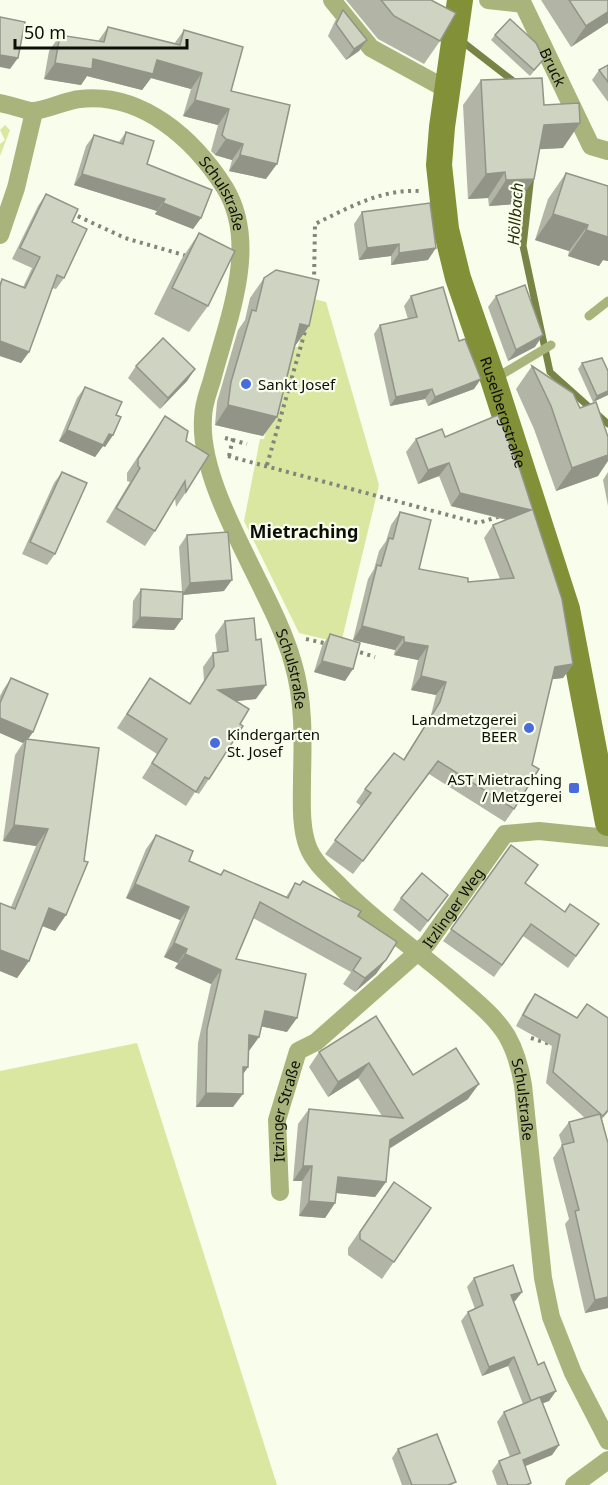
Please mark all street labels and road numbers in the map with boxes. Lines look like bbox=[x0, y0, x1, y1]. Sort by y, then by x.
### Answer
street label: Bruck bbox=[535, 44, 571, 89]
street label: Schulstraße bbox=[195, 152, 249, 232]
street label: Ruselbergstraße bbox=[476, 354, 531, 470]
street label: Schulstraße bbox=[272, 626, 311, 710]
street label: Itzlinger Weg bbox=[418, 864, 488, 952]
street label: Schulstraße bbox=[507, 1056, 539, 1141]
street label: Itzinger Straße bbox=[267, 1058, 305, 1163]

